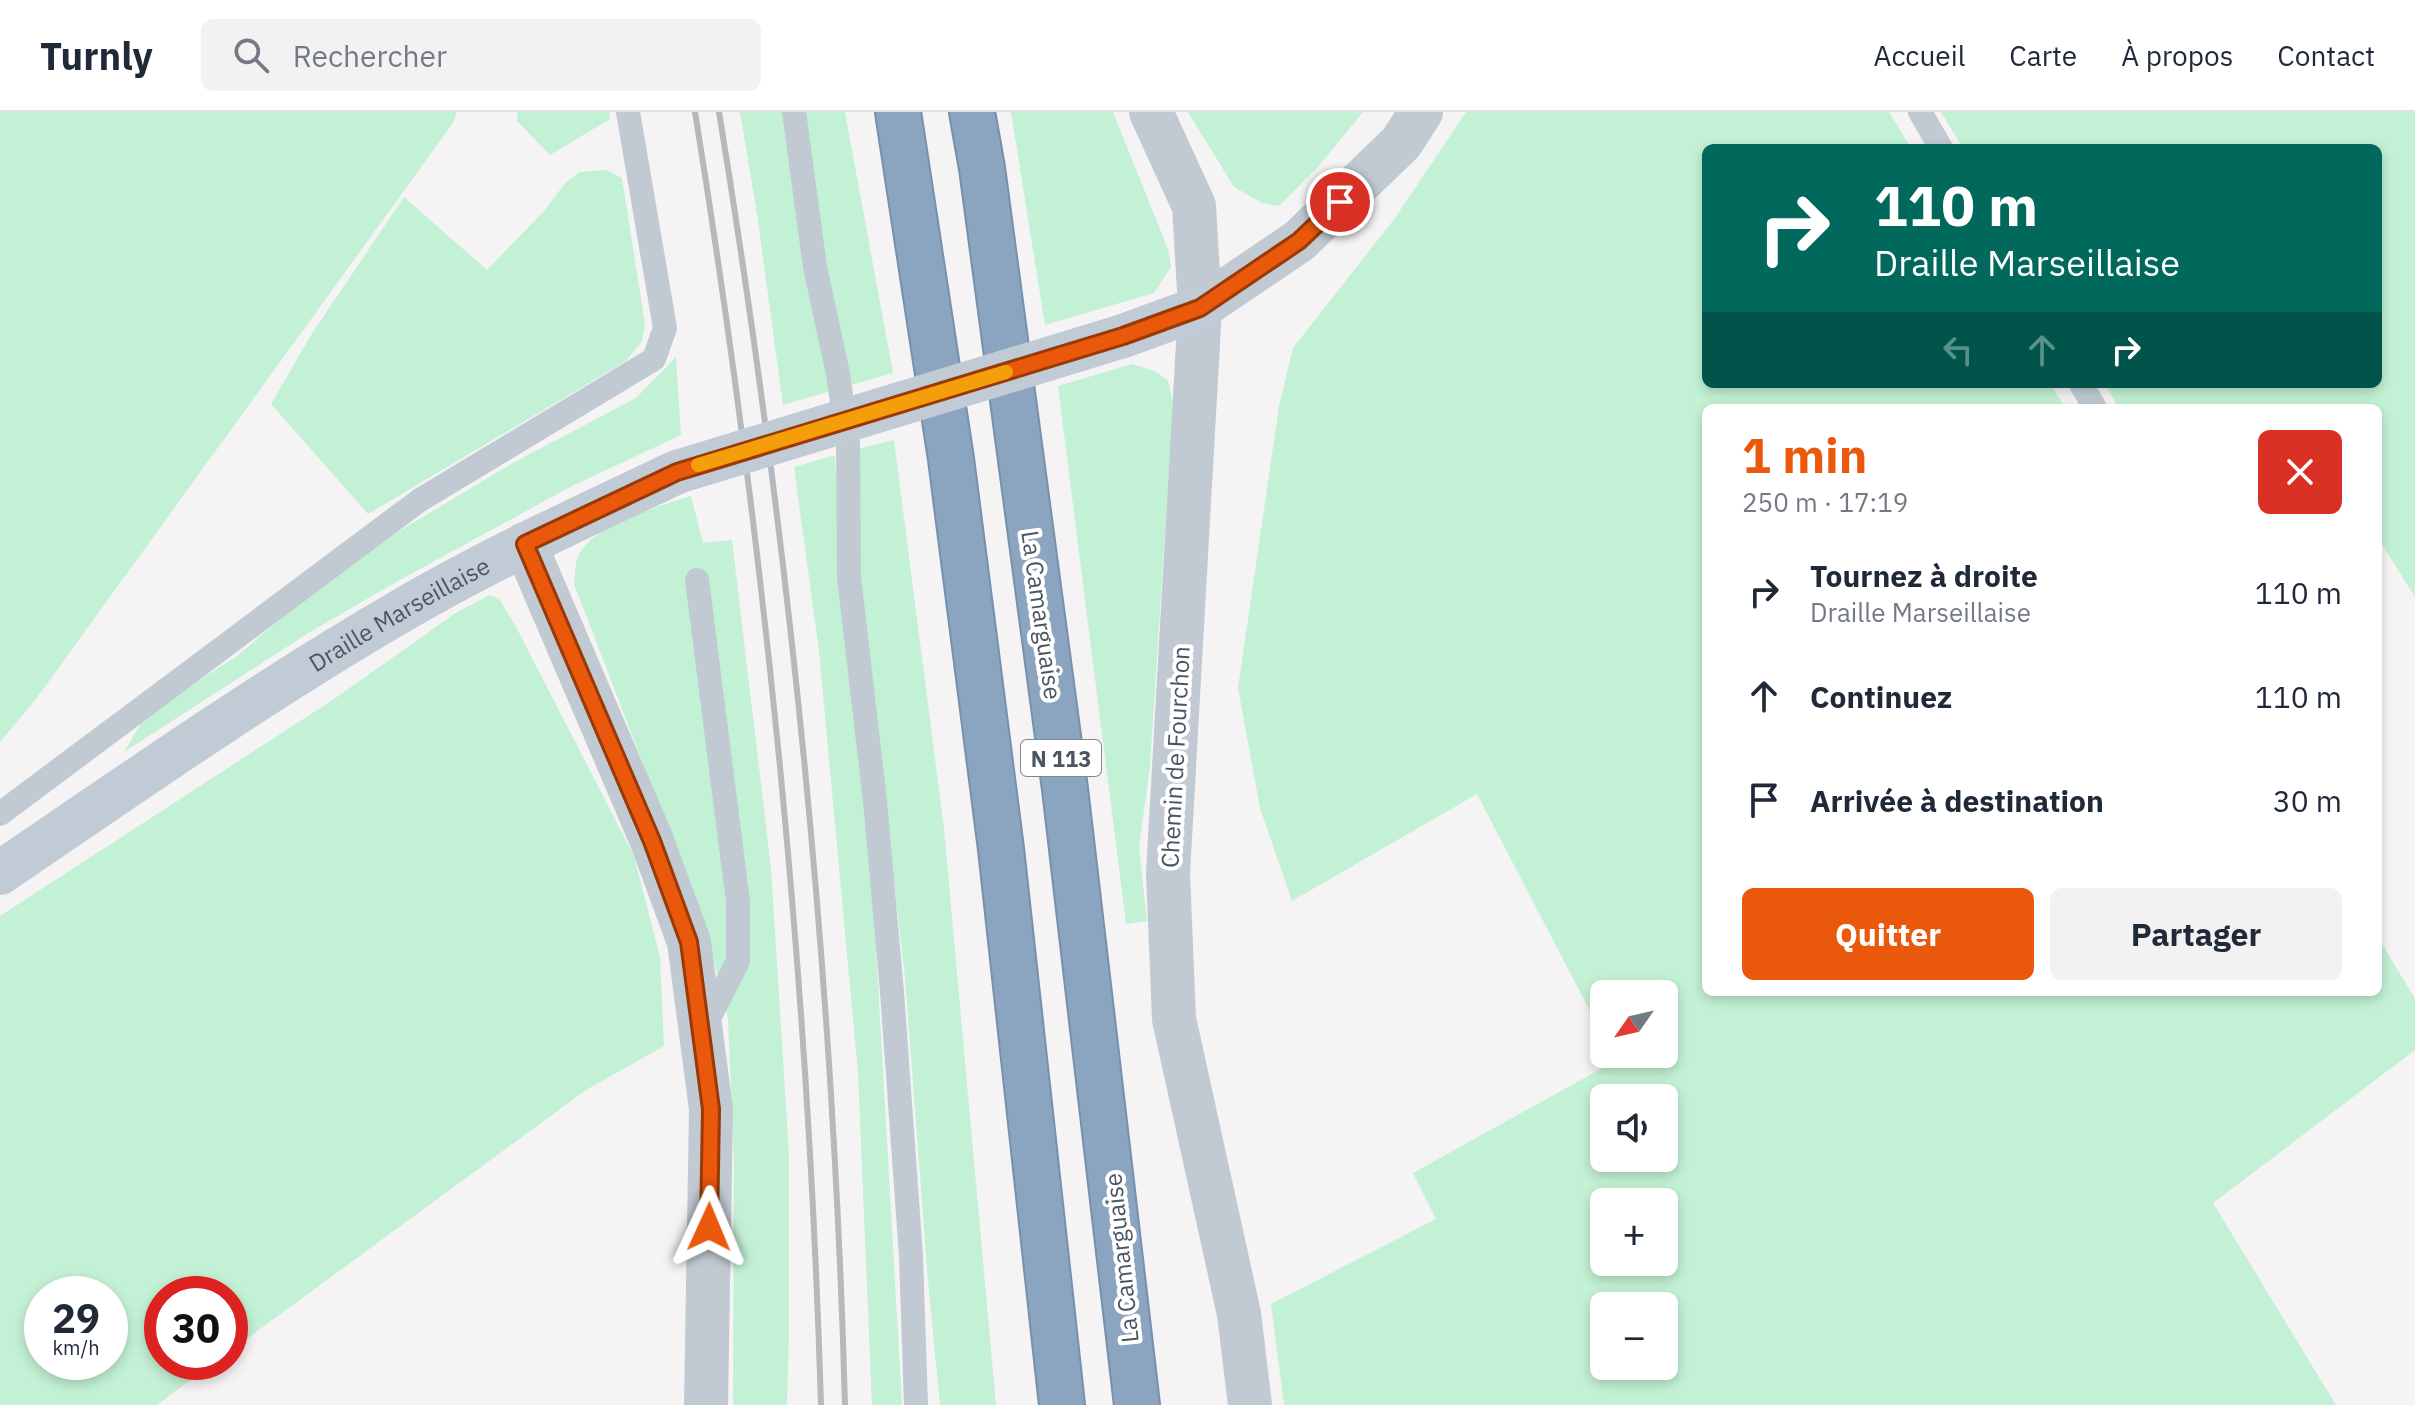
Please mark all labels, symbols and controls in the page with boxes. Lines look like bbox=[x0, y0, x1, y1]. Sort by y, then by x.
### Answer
search box bbox=[201, 19, 761, 91]
text: Turnly bbox=[40, 31, 153, 80]
icon: search bbox=[229, 33, 273, 77]
text: Rechercher bbox=[293, 36, 447, 75]
text: Accueil bbox=[1873, 37, 1965, 74]
text: Carte bbox=[2009, 37, 2077, 74]
text: À propos bbox=[2121, 37, 2233, 74]
text: Contact bbox=[2277, 37, 2375, 74]
pin bbox=[1306, 168, 1374, 236]
text: 110 m bbox=[1874, 169, 2038, 241]
icon: right bbox=[1742, 176, 1846, 280]
icon: arrive bbox=[1318, 180, 1362, 224]
text: Draille Marseillaise bbox=[1874, 239, 2180, 286]
icon: left bbox=[1936, 328, 1980, 372]
icon: ahead bbox=[2020, 328, 2064, 372]
icon: right bbox=[2104, 328, 2148, 372]
text: 1 min bbox=[1742, 424, 1867, 486]
button: close bbox=[2258, 430, 2342, 514]
text: 250 m · 17:19 bbox=[1742, 485, 1908, 519]
street label: La Camarguaise bbox=[1014, 529, 1070, 701]
street label: Draille Marseillaise bbox=[302, 549, 495, 679]
text: Tournez à droite bbox=[1810, 556, 2038, 595]
icon: right bbox=[1742, 570, 1786, 614]
text: 110 m bbox=[2255, 573, 2342, 612]
text: Draille Marseillaise bbox=[1810, 595, 2031, 629]
street label: Chemin de Fourchon bbox=[1153, 645, 1197, 869]
icon: ahead bbox=[1742, 674, 1786, 718]
text: Continuez bbox=[1810, 677, 1952, 716]
text: 110 m bbox=[2255, 677, 2342, 716]
road number: N 113 bbox=[1021, 740, 1101, 776]
icon: arrive bbox=[1742, 778, 1786, 822]
text: Arrivée à destination bbox=[1810, 781, 2104, 820]
text: 30 m bbox=[2273, 781, 2342, 820]
button: Quitter bbox=[1742, 888, 2034, 980]
button: Partager bbox=[2050, 888, 2342, 980]
north arrow bbox=[1590, 980, 1678, 1068]
map controls bbox=[1590, 980, 1678, 1380]
button: sound bbox=[1590, 1084, 1678, 1172]
street label: La Camarguaise bbox=[1096, 1172, 1146, 1344]
position arrow bbox=[667, 1185, 751, 1269]
button: + bbox=[1590, 1188, 1678, 1276]
speed limit sign: 30 bbox=[144, 1276, 248, 1380]
text: 29 bbox=[52, 1292, 100, 1344]
button: − bbox=[1590, 1292, 1678, 1380]
text: km/h bbox=[52, 1334, 100, 1361]

